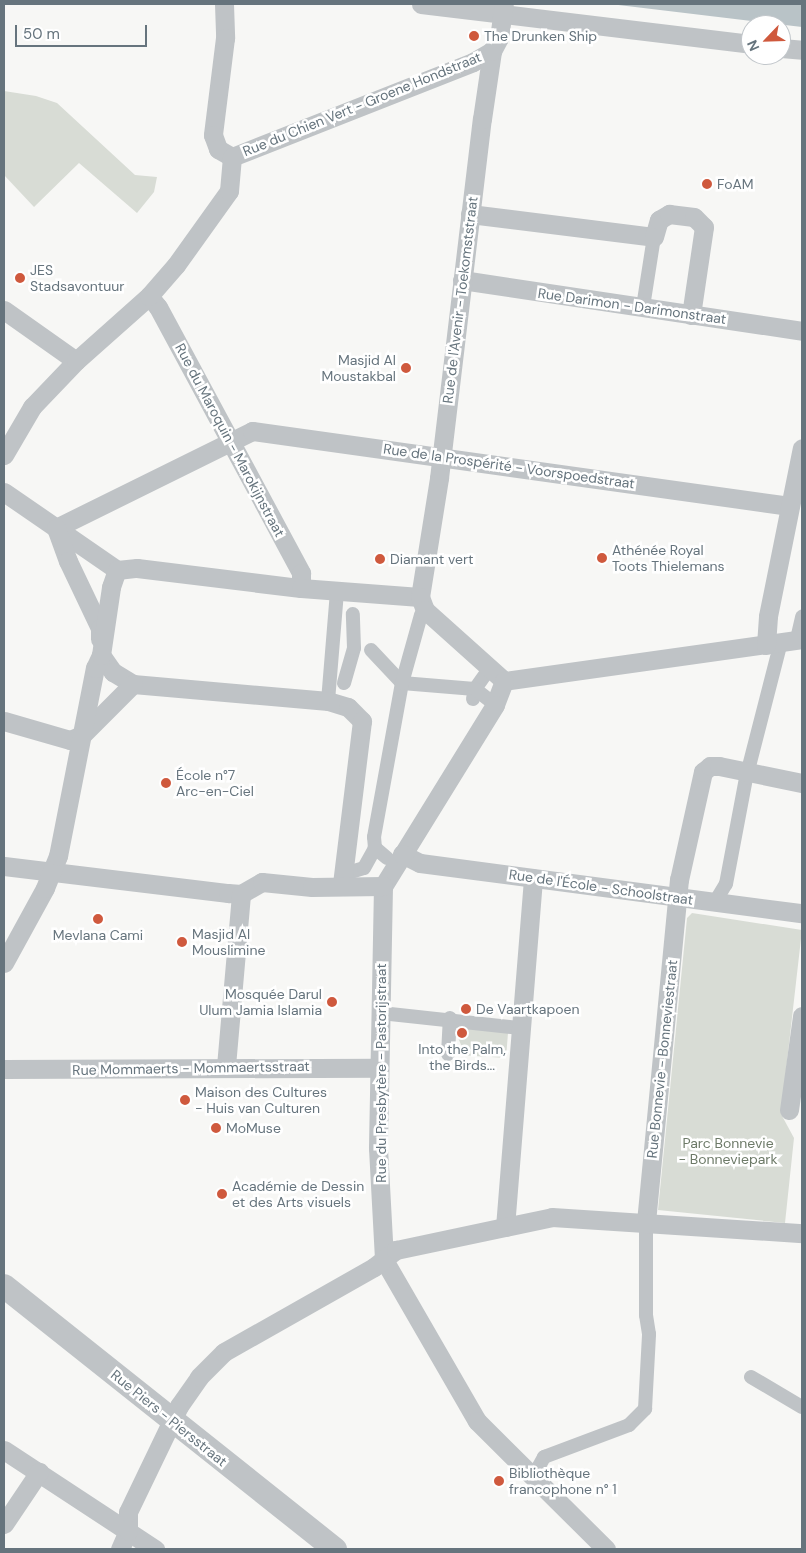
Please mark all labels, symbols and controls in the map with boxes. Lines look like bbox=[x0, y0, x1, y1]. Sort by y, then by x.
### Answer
scale bar bbox=[18, 15, 150, 47]
north arrow bbox=[741, 15, 791, 65]
text: 50 m bbox=[23, 24, 60, 44]
place label: The Drunken Ship bbox=[484, 28, 597, 44]
marker: The Drunken Ship bbox=[468, 30, 480, 42]
text: N bbox=[743, 37, 764, 54]
street label: Rue du Chien Vert - Groene Hondstraat bbox=[240, 48, 484, 160]
place label: FoAM bbox=[717, 176, 754, 192]
marker: FoAM bbox=[701, 178, 713, 190]
street label: Rue de l'Avenir - Toekomststraat bbox=[439, 196, 481, 404]
place label: JES Stadsavontuur bbox=[30, 262, 124, 294]
marker: JES Stadsavontuur bbox=[14, 272, 26, 284]
street label: Rue Darimon - Darimonstraat bbox=[537, 284, 727, 328]
street label: Rue du Maroquin - Marokijnstraat bbox=[172, 340, 288, 540]
place label: Masjid Al Moustakbal bbox=[322, 352, 396, 384]
marker: Masjid Al Moustakbal bbox=[400, 362, 412, 374]
street label: Rue de la Prospérité - Voorspoedstraat bbox=[382, 440, 636, 492]
place label: Athénée Royal Toots Thielemans bbox=[612, 542, 725, 574]
place label: Diamant vert bbox=[390, 551, 474, 567]
marker: Athénée Royal Toots Thielemans bbox=[596, 552, 608, 564]
marker: Diamant vert bbox=[374, 553, 386, 565]
place label: École n°7 Arc-en-Ciel bbox=[176, 767, 254, 800]
marker: École n°7 Arc-en-Ciel bbox=[160, 777, 172, 789]
street label: Rue de l'École - Schoolstraat bbox=[508, 866, 694, 908]
marker: Mevlana Cami bbox=[92, 913, 104, 925]
place label: Masjid Al Mouslimine bbox=[192, 926, 265, 959]
place label: Mevlana Cami bbox=[53, 927, 143, 943]
marker: Masjid Al Mouslimine bbox=[176, 936, 188, 948]
street label: Rue Bonnevie - Bonneviestraat bbox=[643, 959, 681, 1159]
street label: Rue du Presbytère - Pastorijstraat bbox=[373, 963, 389, 1183]
place label: Mosquée Darul Ulum Jamia Islamia bbox=[199, 986, 322, 1019]
marker: Mosquée Darul Ulum Jamia Islamia bbox=[326, 996, 338, 1008]
place label: De Vaartkapoen bbox=[476, 1001, 579, 1017]
marker: De Vaartkapoen bbox=[460, 1003, 472, 1015]
marker: Into the Palm, the Birds... bbox=[456, 1027, 468, 1039]
place label: Into the Palm, the Birds... bbox=[418, 1041, 506, 1074]
street label: Rue Mommaerts - Mommaertsstraat bbox=[72, 1058, 310, 1078]
place label: Maison des Cultures - Huis van Culturen bbox=[195, 1084, 327, 1116]
marker: Maison des Cultures - Huis van Culturen bbox=[179, 1094, 191, 1106]
place label: MoMuse bbox=[226, 1120, 281, 1136]
marker: MoMuse bbox=[210, 1122, 222, 1134]
park label: Parc Bonnevie - Bonneviepark bbox=[678, 1135, 778, 1168]
place label: Académie de Dessin et des Arts visuels bbox=[232, 1178, 364, 1210]
marker: Académie de Dessin et des Arts visuels bbox=[216, 1188, 228, 1200]
street label: Rue Piers - Piersstraat bbox=[108, 1366, 230, 1470]
place label: Bibliothèque francophone n° 1 bbox=[509, 1465, 617, 1498]
marker: Bibliothèque francophone n° 1 bbox=[493, 1475, 505, 1487]

